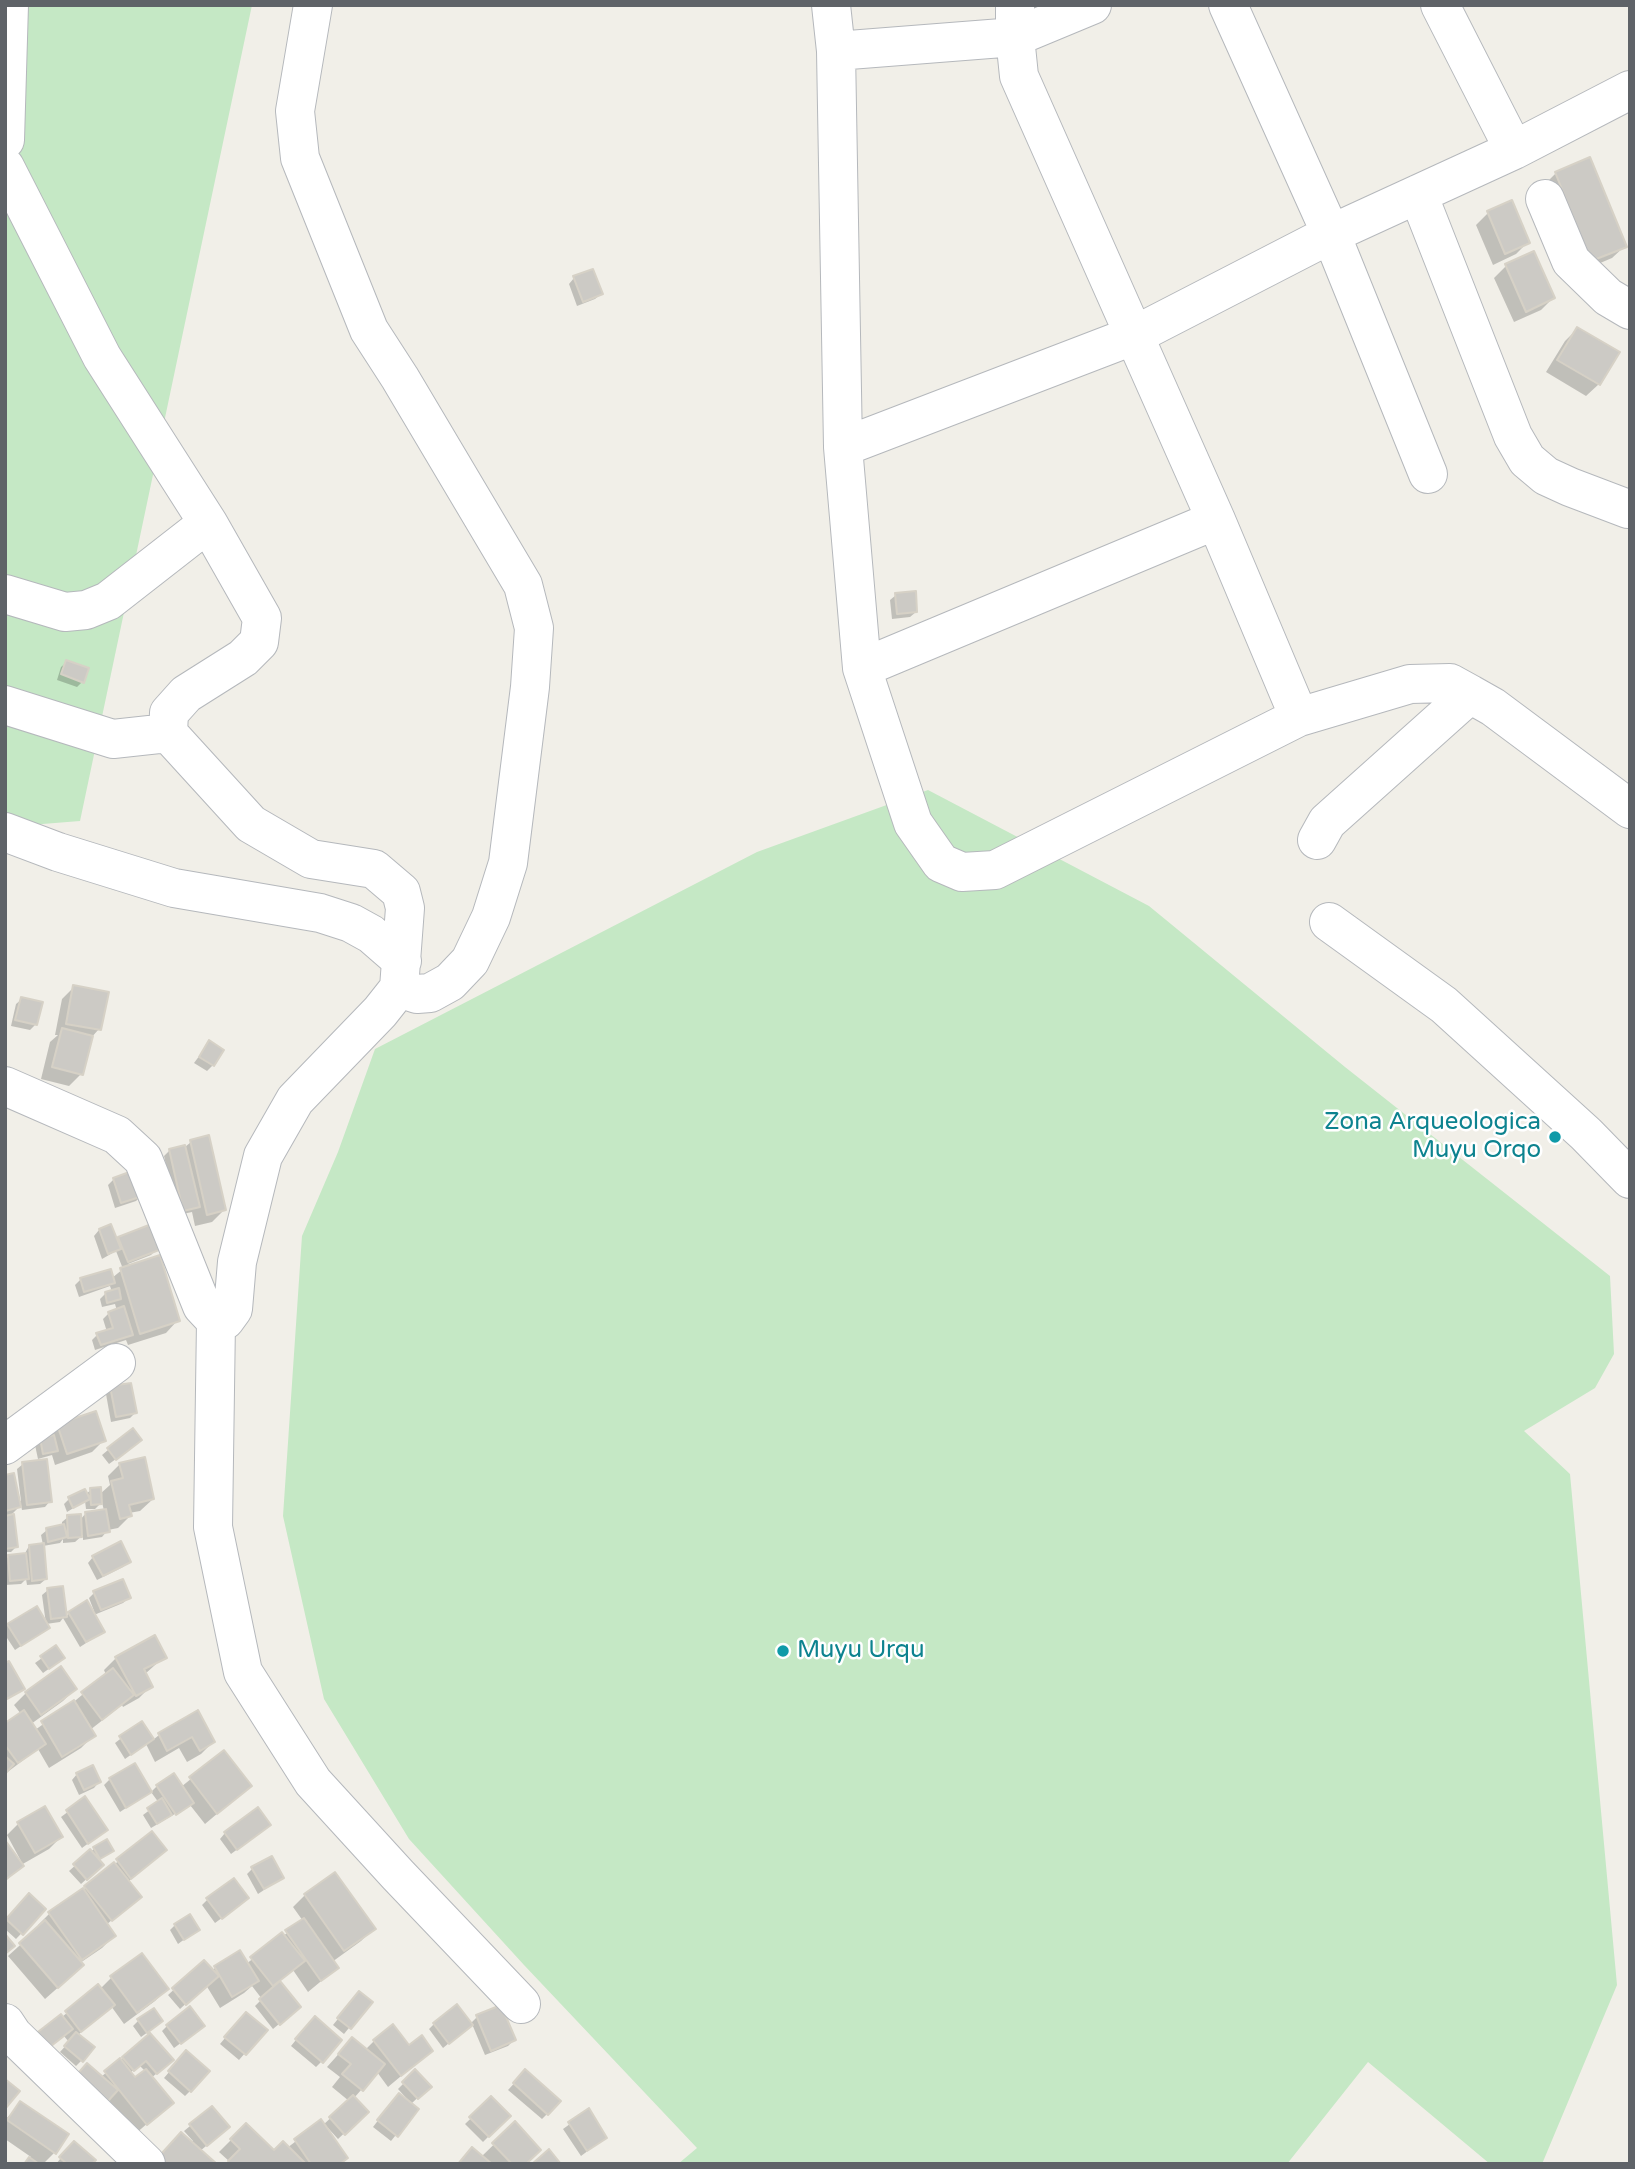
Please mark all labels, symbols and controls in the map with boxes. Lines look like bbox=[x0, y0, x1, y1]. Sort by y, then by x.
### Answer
place label: Zona Arqueologica Muyu Orqo bbox=[1324, 1109, 1541, 1165]
marker: Zona Arqueologica Muyu Orqo bbox=[1547, 1129, 1563, 1145]
place label: Muyu Urqu bbox=[797, 1637, 925, 1665]
marker: Muyu Urqu bbox=[775, 1643, 791, 1659]

